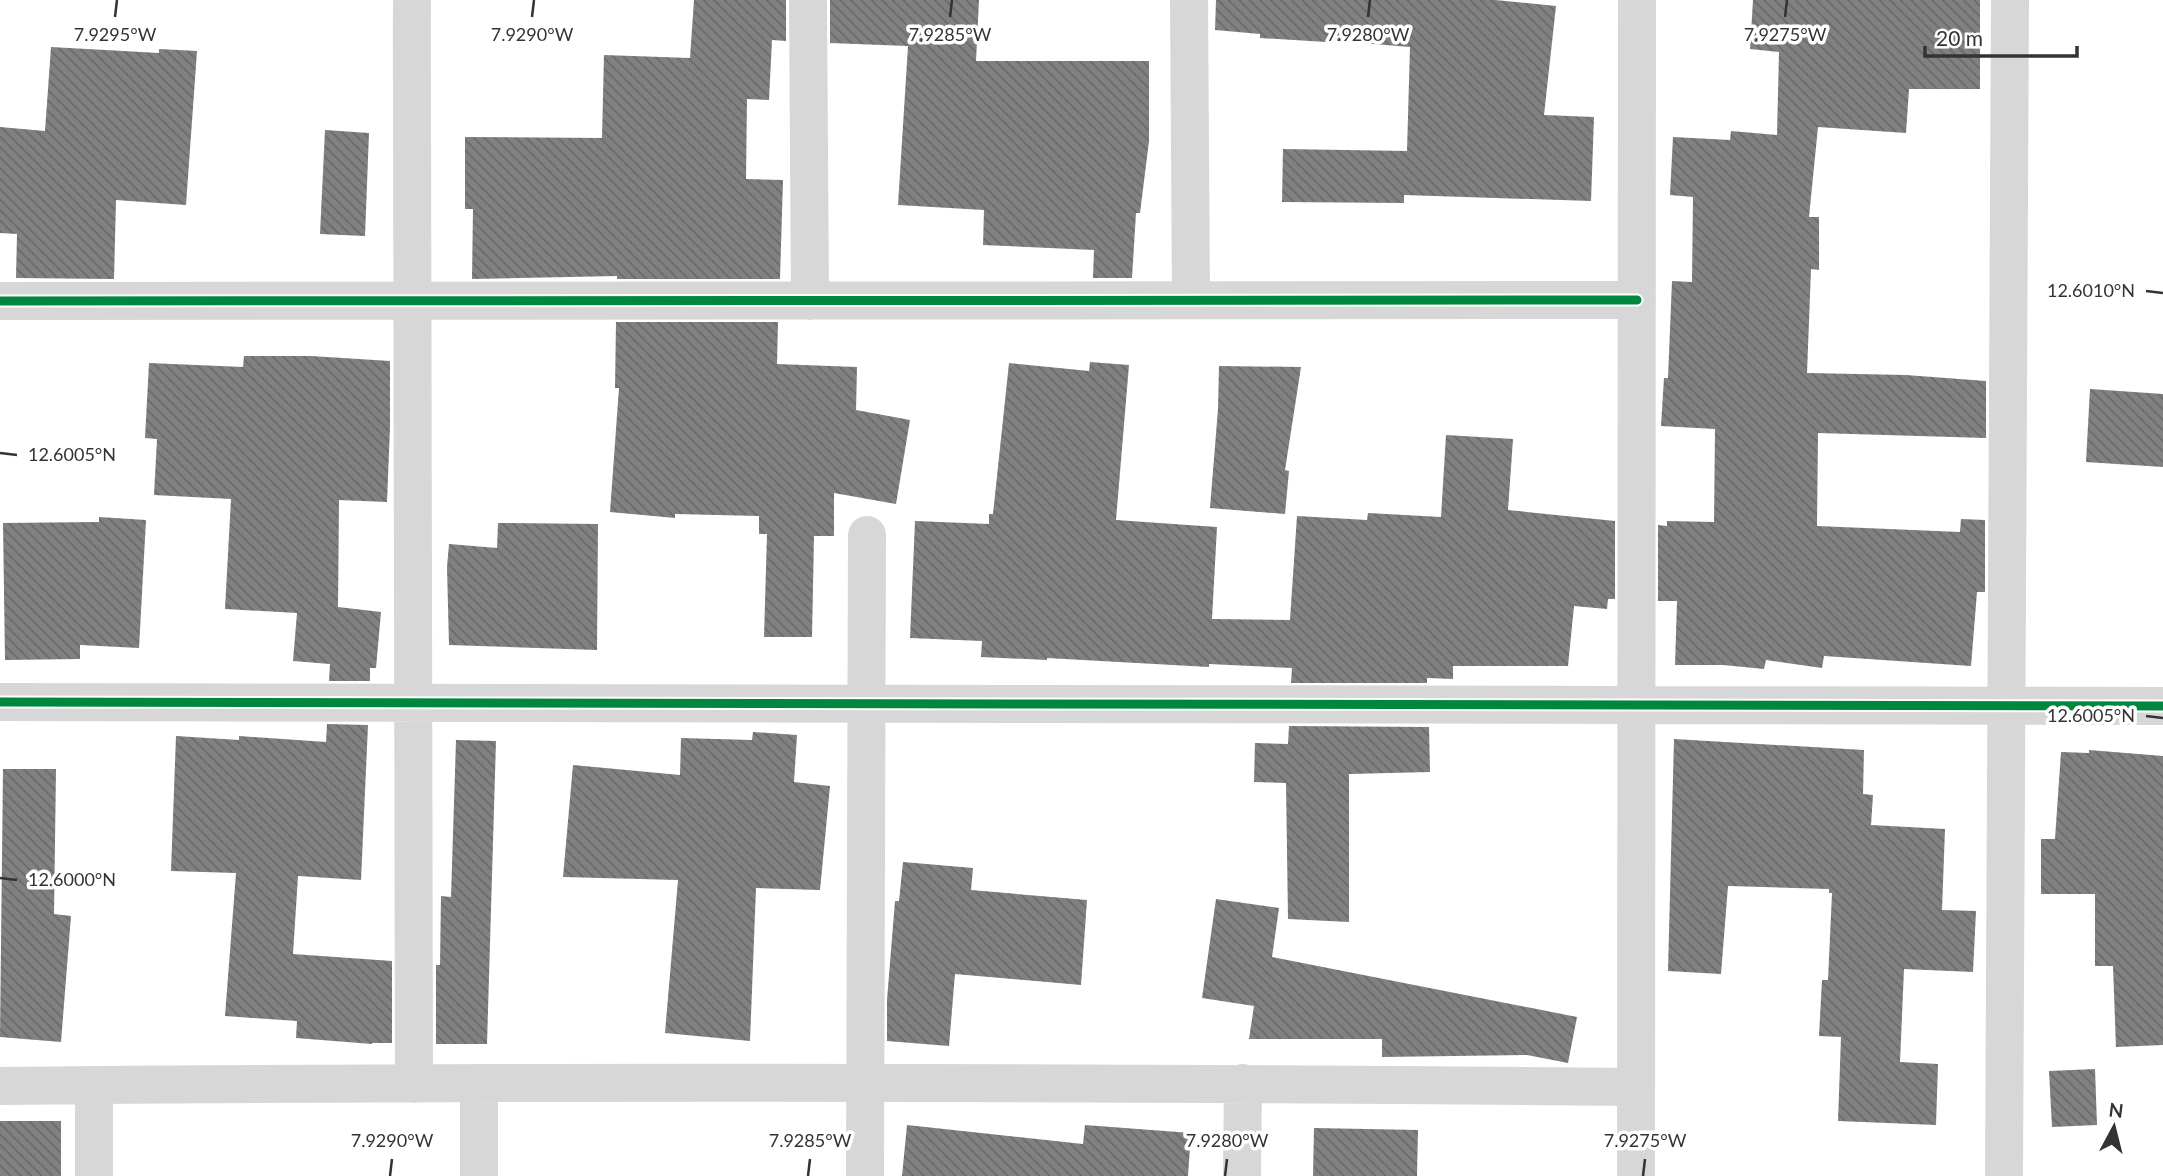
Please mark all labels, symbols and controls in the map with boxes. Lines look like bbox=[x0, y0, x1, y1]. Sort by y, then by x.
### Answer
scale bar bbox=[1925, 14, 2077, 58]
text: 7.9295°W bbox=[74, 23, 157, 45]
text: 7.9290°W bbox=[491, 23, 574, 45]
text: 7.9285°W bbox=[909, 23, 992, 45]
text: 7.9280°W bbox=[1327, 23, 1410, 45]
text: 7.9275°W bbox=[1744, 23, 1827, 45]
text: 20 m bbox=[1936, 25, 1983, 50]
text: 12.6010°N bbox=[2047, 279, 2135, 301]
text: 12.6005°N bbox=[28, 443, 116, 465]
text: 12.6005°N bbox=[2047, 704, 2135, 726]
text: 12.6000°N bbox=[28, 868, 116, 890]
north arrow bbox=[2079, 1092, 2149, 1162]
text: N bbox=[2107, 1097, 2125, 1122]
text: 7.9290°W bbox=[351, 1129, 434, 1151]
text: 7.9285°W bbox=[769, 1129, 852, 1151]
text: 7.9280°W bbox=[1186, 1129, 1269, 1151]
text: 7.9275°W bbox=[1604, 1129, 1687, 1151]

